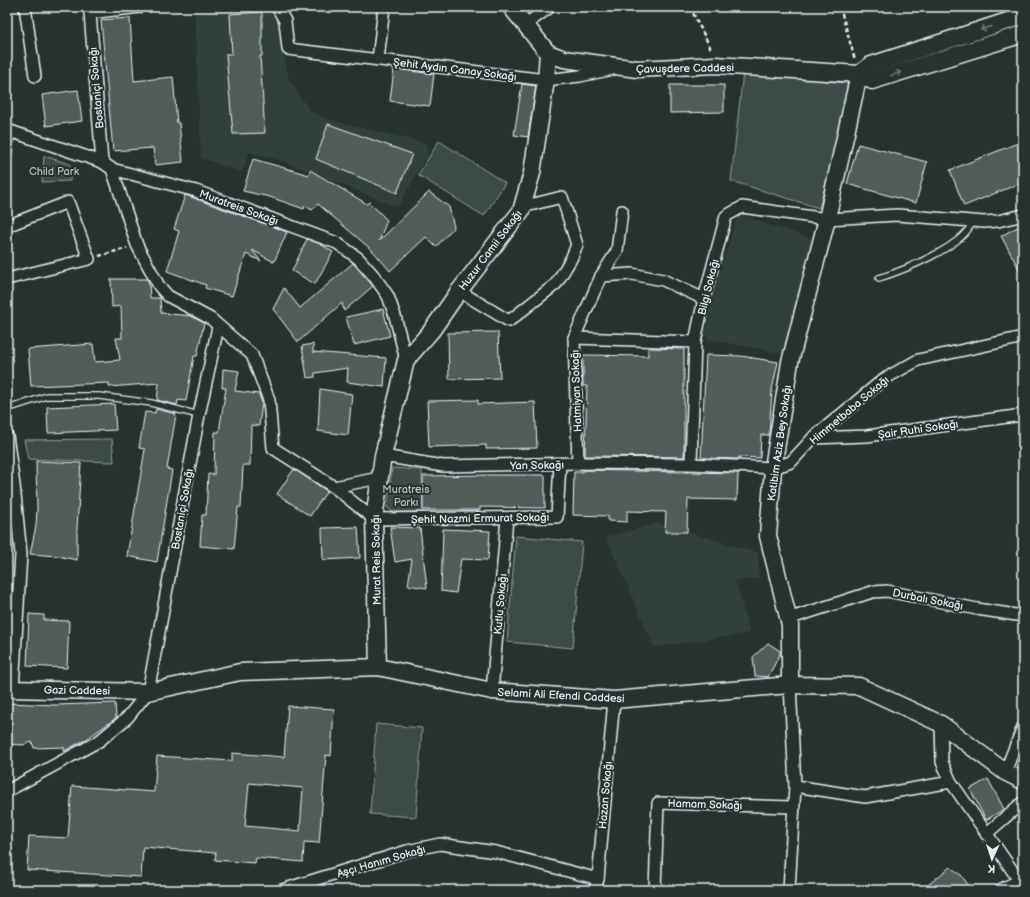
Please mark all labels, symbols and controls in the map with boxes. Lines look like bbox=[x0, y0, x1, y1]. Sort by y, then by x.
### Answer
one-way arrow bbox=[980, 25, 993, 32]
street label: Bostaniçi Sokağı bbox=[86, 47, 107, 129]
street label: Şehit Aydın Canay Sokağı bbox=[392, 55, 517, 84]
street label: Çavuşdere Caddesi bbox=[636, 61, 734, 76]
one-way arrow bbox=[889, 70, 902, 77]
park label: Child Park bbox=[29, 165, 80, 178]
street label: Muratreis Sokağı bbox=[197, 187, 280, 228]
street label: Huzur Camii Sokağı bbox=[456, 208, 525, 293]
street label: Bilgi Sokağı bbox=[695, 258, 722, 317]
street label: Hatmiyan Sokağı bbox=[569, 350, 584, 432]
street label: Himmetbaba Sokağı bbox=[807, 373, 892, 447]
street label: Katibim Aziz Bey Sokağı bbox=[765, 384, 794, 502]
street label: Şair Ruhi Sokağı bbox=[877, 417, 959, 442]
street label: Yan Sokağı bbox=[509, 459, 564, 472]
street label: Bostaniçi Sokağı bbox=[169, 468, 196, 550]
park label: Muratreis Parkı bbox=[382, 483, 430, 509]
street label: Şehit Nazmi Ermurat Sokağı bbox=[411, 511, 549, 526]
street label: Murat Reis Sokağı bbox=[369, 515, 384, 605]
street label: Kutlu Sokağı bbox=[491, 573, 510, 635]
street label: Durbalı Sokağı bbox=[892, 586, 964, 613]
street label: Gazi Caddesi bbox=[44, 683, 110, 698]
street label: Selami Ali Efendi Caddesi bbox=[497, 686, 625, 705]
street label: Hazan Sokağı bbox=[596, 761, 615, 829]
street label: Hamam Sokağı bbox=[667, 797, 743, 812]
north arrow bbox=[972, 839, 1012, 879]
street label: Aşçı Hanım Sokağı bbox=[335, 843, 427, 880]
text: K bbox=[987, 862, 996, 875]

